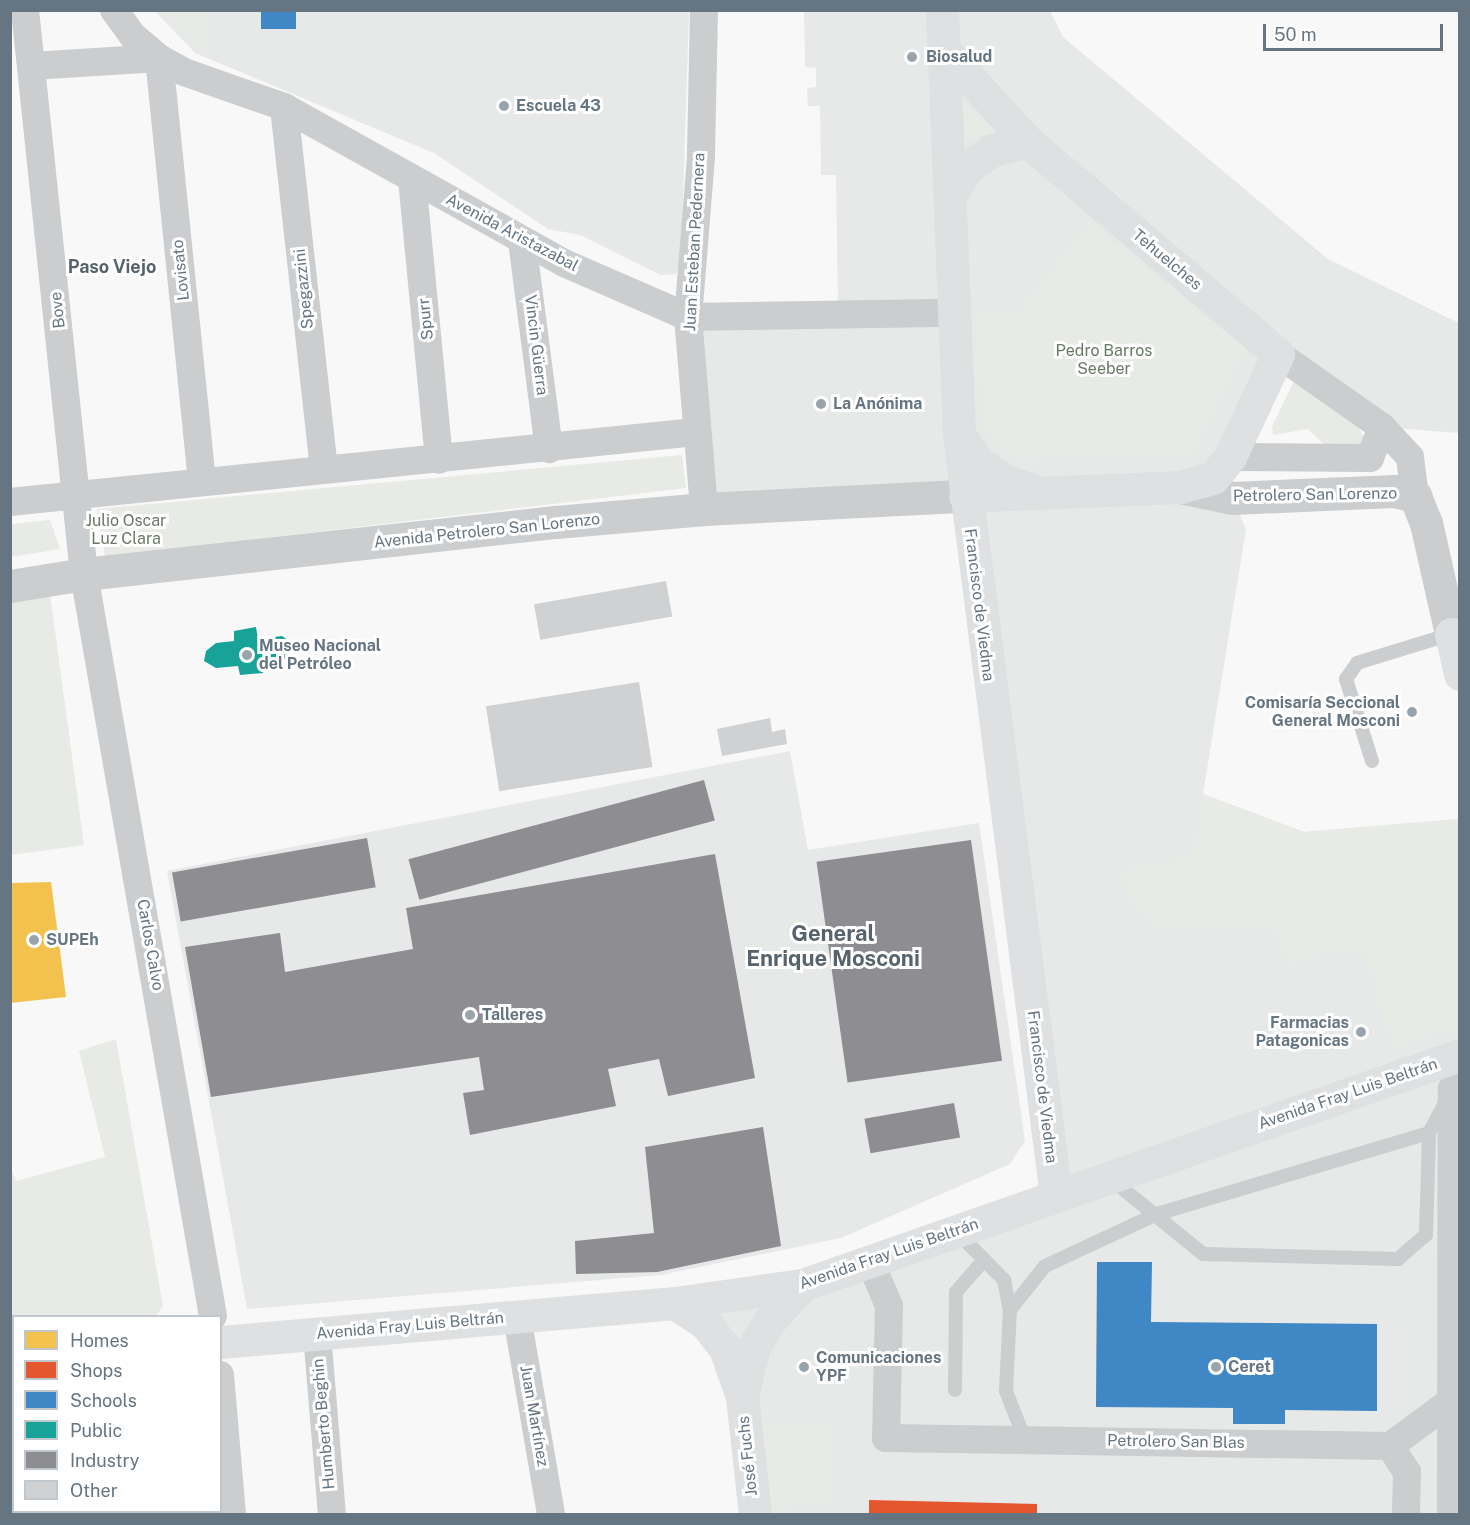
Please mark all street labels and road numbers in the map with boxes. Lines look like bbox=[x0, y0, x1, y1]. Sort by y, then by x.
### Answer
street label: Juan Esteban Pedernera bbox=[681, 152, 709, 332]
street label: Avenida Aristazabal bbox=[443, 190, 581, 276]
street label: Tehuelches bbox=[1129, 226, 1205, 294]
street label: Lovisato bbox=[168, 238, 194, 302]
street label: Spegazzini bbox=[290, 248, 318, 330]
street label: Bove bbox=[47, 291, 69, 329]
street label: Vincin Güerra bbox=[520, 294, 552, 396]
street label: Spurr bbox=[414, 297, 438, 341]
street label: Petrolero San Lorenzo bbox=[1233, 484, 1397, 506]
street label: Avenida Petrolero San Lorenzo bbox=[373, 510, 601, 552]
street label: Francisco de Viedma bbox=[960, 527, 998, 683]
street label: Carlos Calvo bbox=[132, 898, 168, 992]
street label: Francisco de Viedma bbox=[1023, 1009, 1061, 1165]
street label: Avenida Fray Luis Beltrán bbox=[1256, 1054, 1440, 1134]
street label: Avenida Fray Luis Beltrán bbox=[797, 1214, 981, 1294]
street label: Avenida Fray Luis Beltrán bbox=[315, 1308, 505, 1344]
street label: Humberto Beghin bbox=[309, 1358, 339, 1490]
street label: Juan Martínez bbox=[516, 1364, 552, 1468]
street label: José Fuchs bbox=[734, 1415, 762, 1497]
street label: Petrolero San Blas bbox=[1107, 1431, 1245, 1453]

